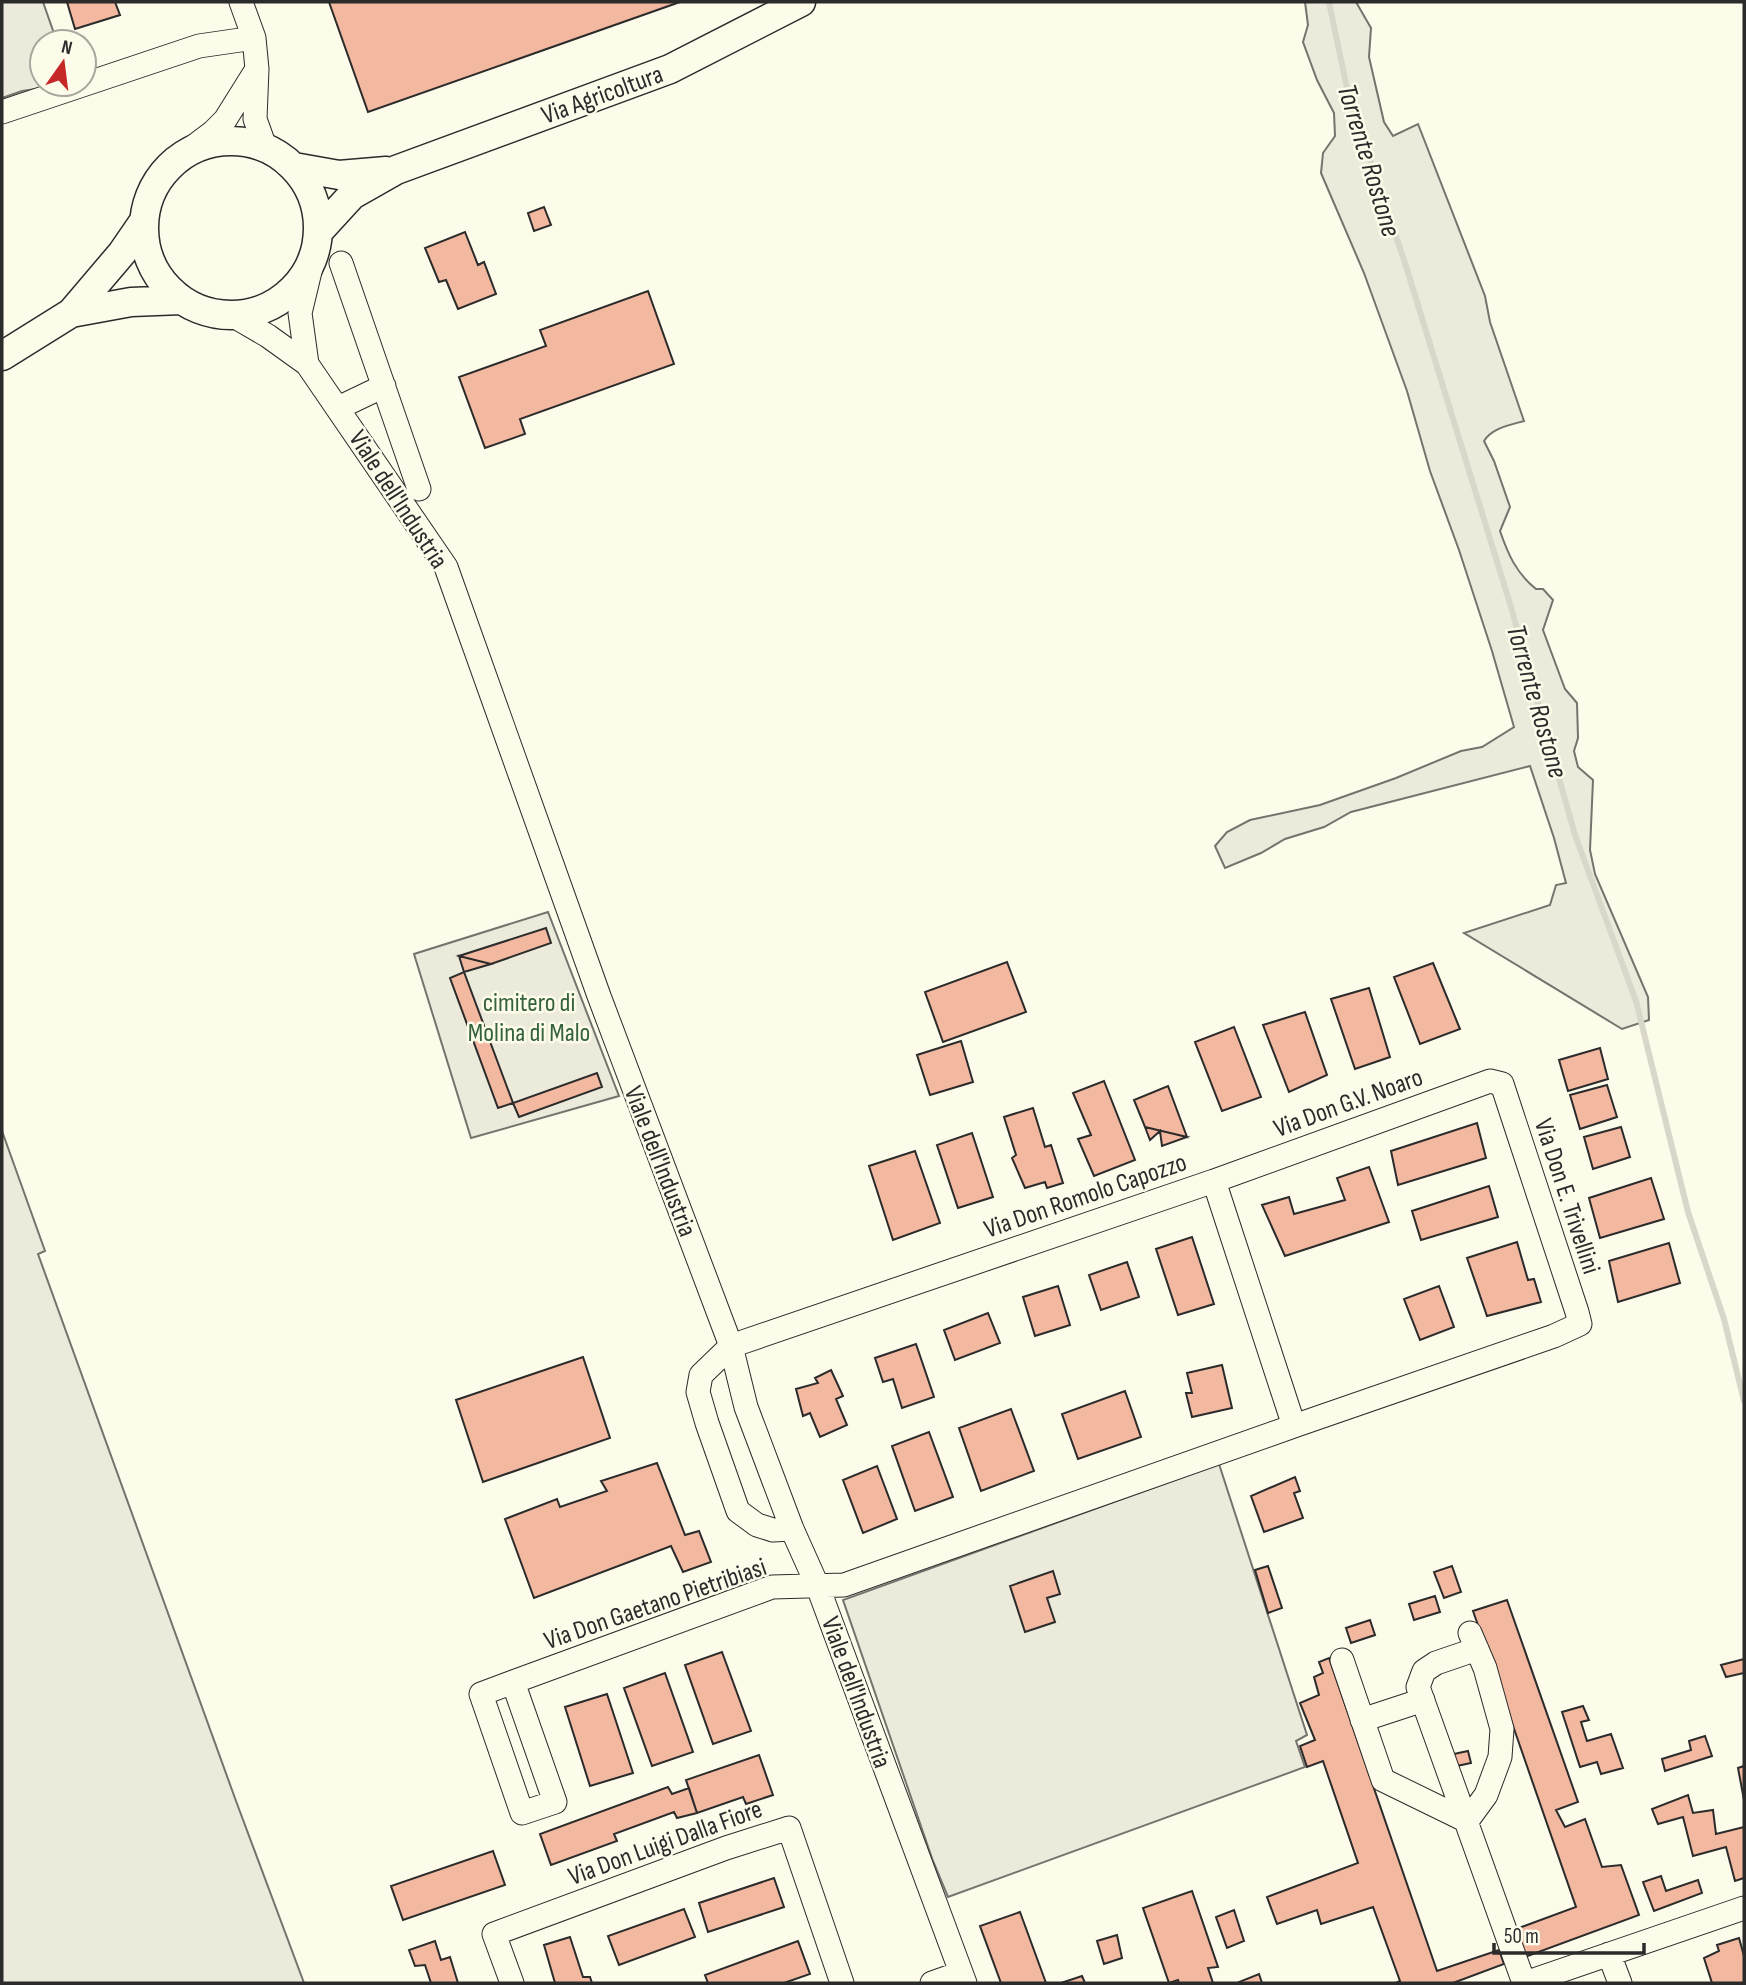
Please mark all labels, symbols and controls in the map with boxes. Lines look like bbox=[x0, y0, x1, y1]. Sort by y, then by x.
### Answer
north arrow bbox=[28, 28, 98, 98]
text: N bbox=[59, 36, 74, 60]
street label: Via Agricoltura bbox=[538, 59, 667, 132]
water label: Torrente Rostone bbox=[1330, 80, 1407, 241]
street label: Viale dell'Industria bbox=[342, 425, 454, 575]
water label: Torrente Rostone bbox=[1499, 621, 1574, 782]
park label: cimitero di Molina di Malo bbox=[468, 988, 590, 1049]
street label: Via Don G.V. Noaro bbox=[1270, 1062, 1427, 1145]
street label: Viale dell'Industria bbox=[617, 1082, 703, 1241]
street label: Via Don E. Trivellini bbox=[1527, 1115, 1606, 1278]
street label: Via Don Romolo Capozzo bbox=[980, 1147, 1191, 1246]
street label: Via Don Gaetano Pietribiasi bbox=[540, 1552, 771, 1657]
street label: Viale dell'Industria bbox=[814, 1613, 897, 1772]
street label: Via Don Luigi Dalla Fiore bbox=[564, 1794, 767, 1893]
scale bar bbox=[1494, 1912, 1644, 1956]
text: 50 m bbox=[1504, 1924, 1539, 1949]

